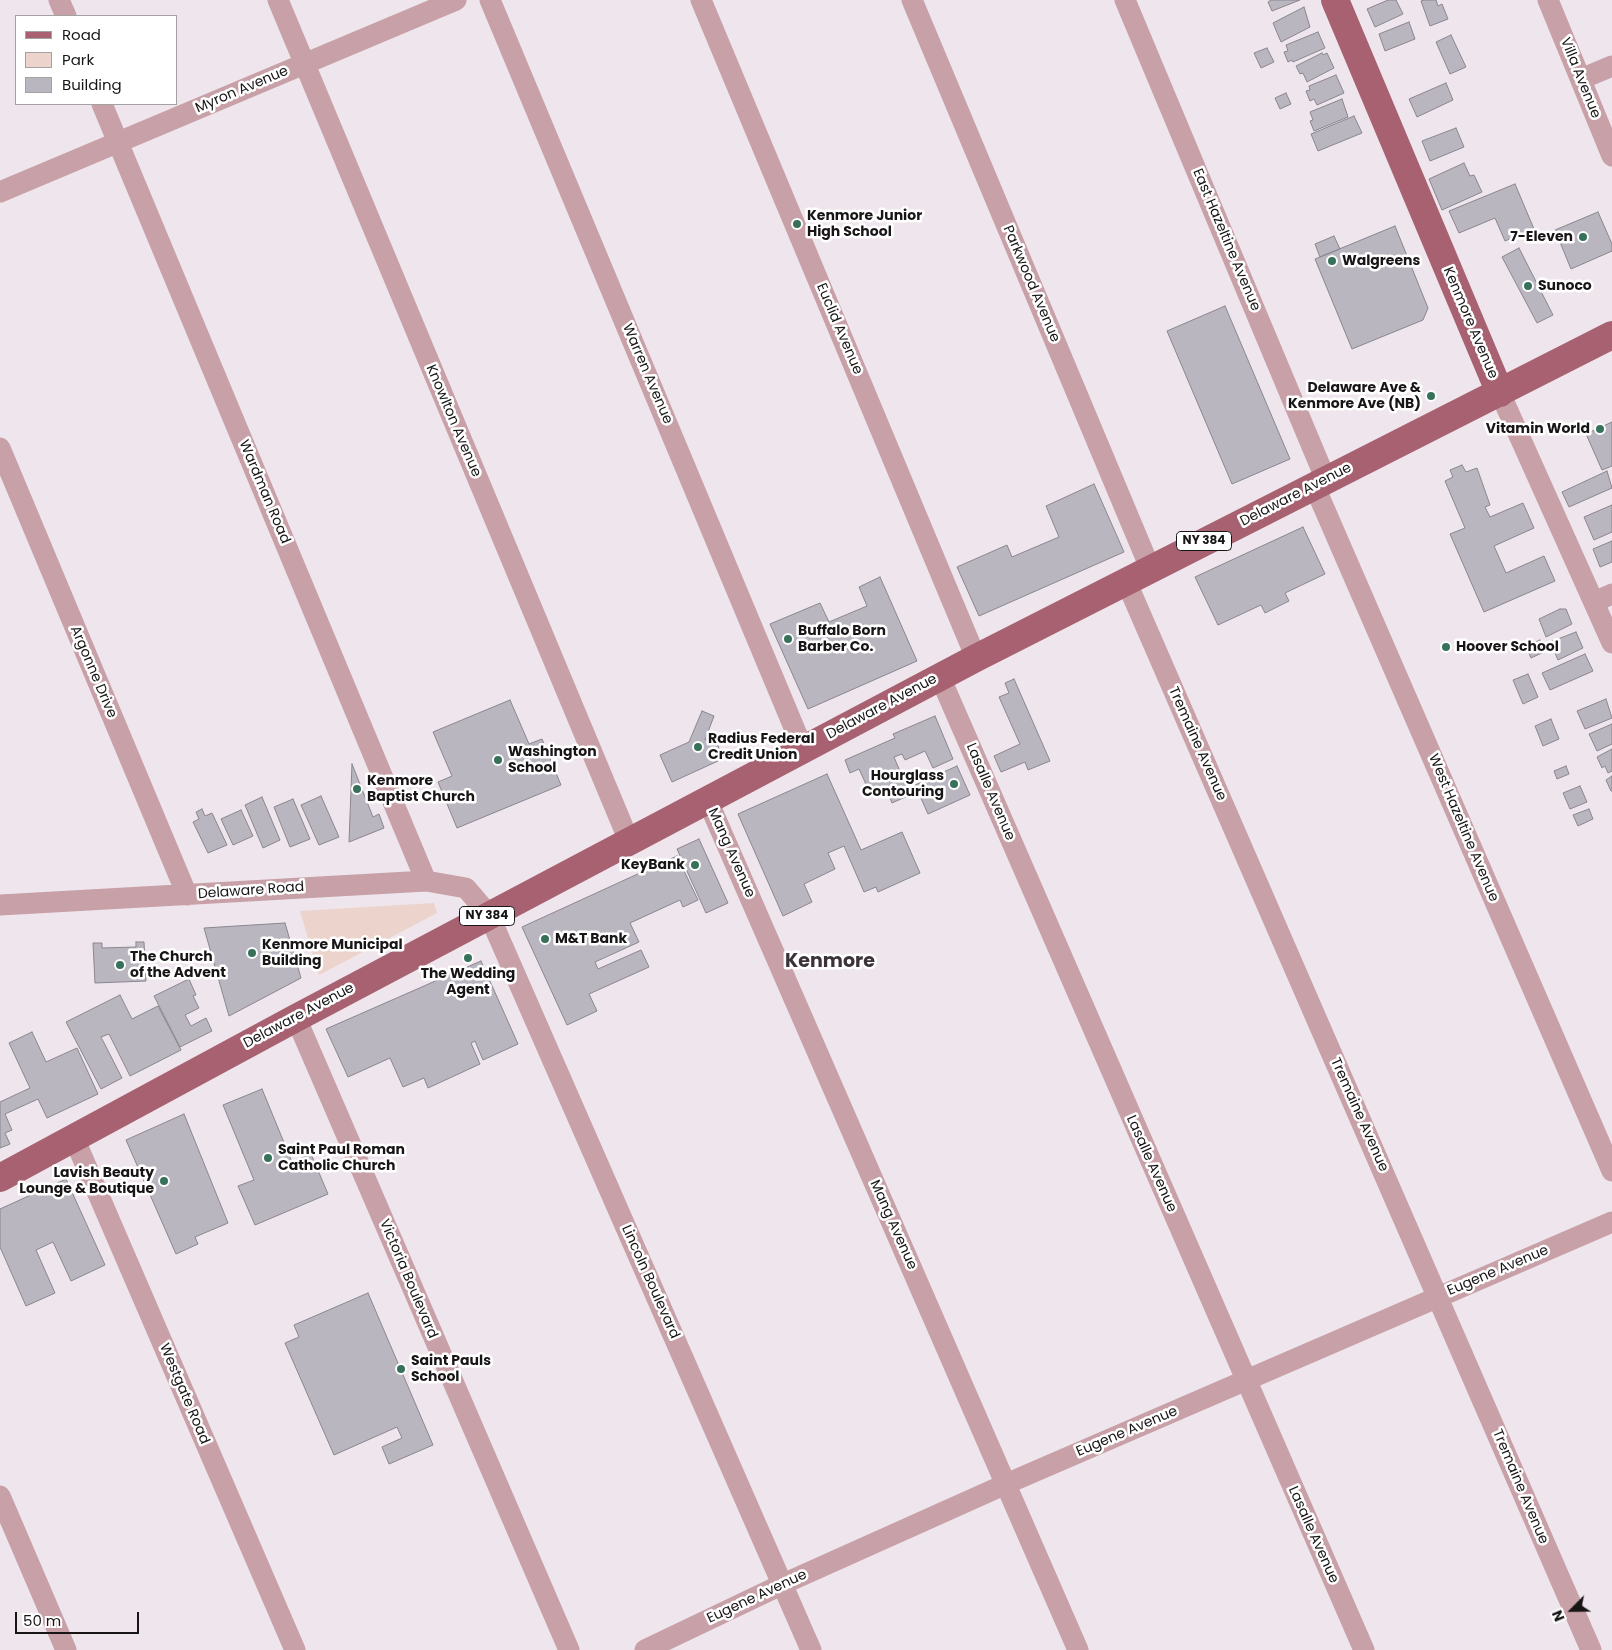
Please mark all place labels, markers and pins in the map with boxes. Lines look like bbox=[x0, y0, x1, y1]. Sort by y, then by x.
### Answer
place label: Kenmore Junior High School bbox=[807, 208, 922, 240]
marker: Kenmore Junior High School bbox=[791, 218, 803, 230]
place label: 7-Eleven bbox=[1510, 229, 1573, 245]
marker: 7-Eleven bbox=[1577, 231, 1589, 243]
place label: Walgreens bbox=[1342, 253, 1420, 269]
marker: Walgreens bbox=[1326, 255, 1338, 267]
place label: Sunoco bbox=[1538, 278, 1592, 294]
marker: Sunoco bbox=[1522, 280, 1534, 292]
place label: Delaware Ave & Kenmore Ave (NB) bbox=[1288, 380, 1421, 412]
marker: Delaware Ave & Kenmore Ave (NB) bbox=[1425, 390, 1437, 402]
place label: Vitamin World bbox=[1486, 421, 1590, 437]
marker: Vitamin World bbox=[1594, 423, 1606, 435]
place label: Buffalo Born Barber Co. bbox=[798, 623, 886, 656]
marker: Buffalo Born Barber Co. bbox=[782, 633, 794, 645]
place label: Hoover School bbox=[1456, 639, 1559, 655]
marker: Hoover School bbox=[1440, 641, 1452, 653]
place label: Radius Federal Credit Union bbox=[708, 731, 815, 764]
marker: Radius Federal Credit Union bbox=[692, 741, 704, 753]
place label: Washington School bbox=[508, 744, 597, 776]
marker: Washington School bbox=[492, 754, 504, 766]
place label: Hourglass Contouring bbox=[862, 768, 944, 800]
place label: Kenmore Baptist Church bbox=[367, 773, 475, 806]
marker: Hourglass Contouring bbox=[948, 778, 960, 790]
marker: Kenmore Baptist Church bbox=[351, 783, 363, 795]
place label: KeyBank bbox=[621, 857, 685, 873]
marker: KeyBank bbox=[689, 859, 701, 871]
place label: M&T Bank bbox=[555, 931, 627, 947]
marker: M&T Bank bbox=[539, 933, 551, 945]
place label: Kenmore Municipal Building bbox=[262, 937, 403, 970]
marker: Kenmore Municipal Building bbox=[246, 947, 258, 959]
place label: The Church of the Advent bbox=[130, 949, 226, 982]
marker: The Wedding Agent bbox=[462, 952, 474, 964]
marker: The Church of the Advent bbox=[114, 959, 126, 971]
place label: The Wedding Agent bbox=[421, 966, 515, 999]
place label: Saint Paul Roman Catholic Church bbox=[278, 1142, 405, 1174]
marker: Saint Paul Roman Catholic Church bbox=[262, 1152, 274, 1164]
place label: Lavish Beauty Lounge & Boutique bbox=[19, 1165, 154, 1198]
marker: Lavish Beauty Lounge & Boutique bbox=[158, 1175, 170, 1187]
place label: Saint Pauls School bbox=[411, 1353, 491, 1385]
marker: Saint Pauls School bbox=[395, 1363, 407, 1375]

